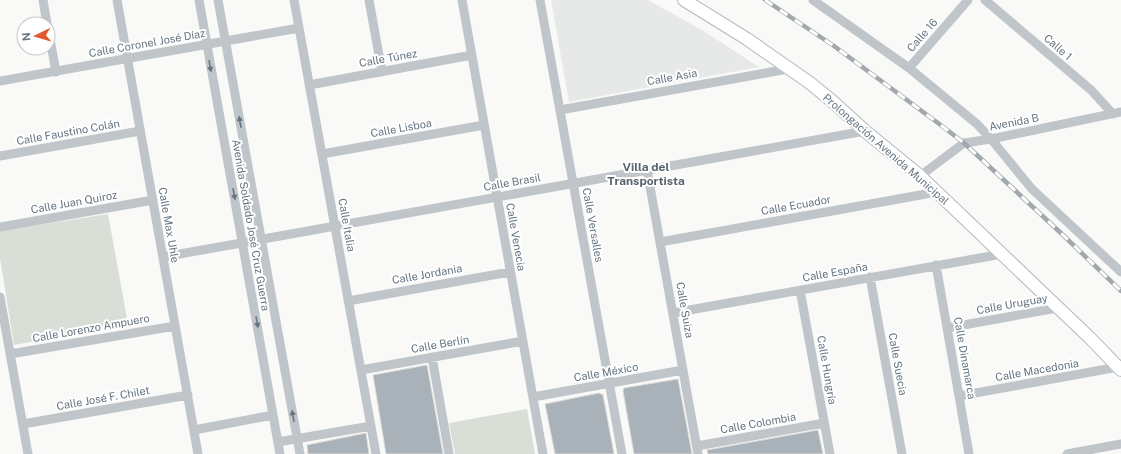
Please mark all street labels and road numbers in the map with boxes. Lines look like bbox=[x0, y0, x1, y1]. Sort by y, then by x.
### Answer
street label: Calle 16 bbox=[904, 16, 940, 54]
street label: Calle Coronel José Díaz bbox=[88, 27, 206, 59]
street label: Calle 1 bbox=[1042, 32, 1074, 62]
street label: Calle Túnez bbox=[358, 47, 418, 69]
street label: Calle Asia bbox=[646, 67, 698, 87]
street label: Prolongación Avenida Municipal bbox=[821, 91, 951, 207]
street label: Avenida B bbox=[988, 111, 1040, 133]
street label: Calle Faustino Colán bbox=[15, 117, 121, 147]
street label: Calle Lisboa bbox=[369, 117, 433, 139]
street label: Avenida Soldado José Cruz Guerra bbox=[230, 138, 272, 312]
street label: Calle Brasil bbox=[482, 171, 542, 193]
street label: Calle Max Uhle bbox=[156, 186, 182, 264]
street label: Calle Versalles bbox=[581, 187, 606, 264]
street label: Calle Juan Quiroz bbox=[30, 188, 118, 216]
street label: Calle Ecuador bbox=[760, 193, 832, 217]
street label: Calle Italia bbox=[336, 197, 358, 253]
street label: Calle Venecia bbox=[504, 202, 528, 272]
street label: Calle España bbox=[802, 260, 868, 284]
street label: Calle Jordania bbox=[391, 262, 463, 286]
street label: Calle Suiza bbox=[674, 281, 696, 339]
street label: Calle Uruguay bbox=[976, 292, 1049, 316]
street label: Calle Lorenzo Ampuero bbox=[31, 312, 151, 344]
street label: Calle Dinamarca bbox=[952, 316, 978, 400]
street label: Calle Suecia bbox=[887, 332, 909, 396]
street label: Calle Berlín bbox=[410, 333, 470, 355]
street label: Calle Hungría bbox=[815, 335, 839, 405]
street label: Calle Macedonia bbox=[994, 357, 1080, 383]
street label: Calle México bbox=[573, 360, 639, 384]
street label: Calle José F. Chilet bbox=[55, 384, 151, 412]
street label: Calle Colombia bbox=[719, 410, 797, 436]

